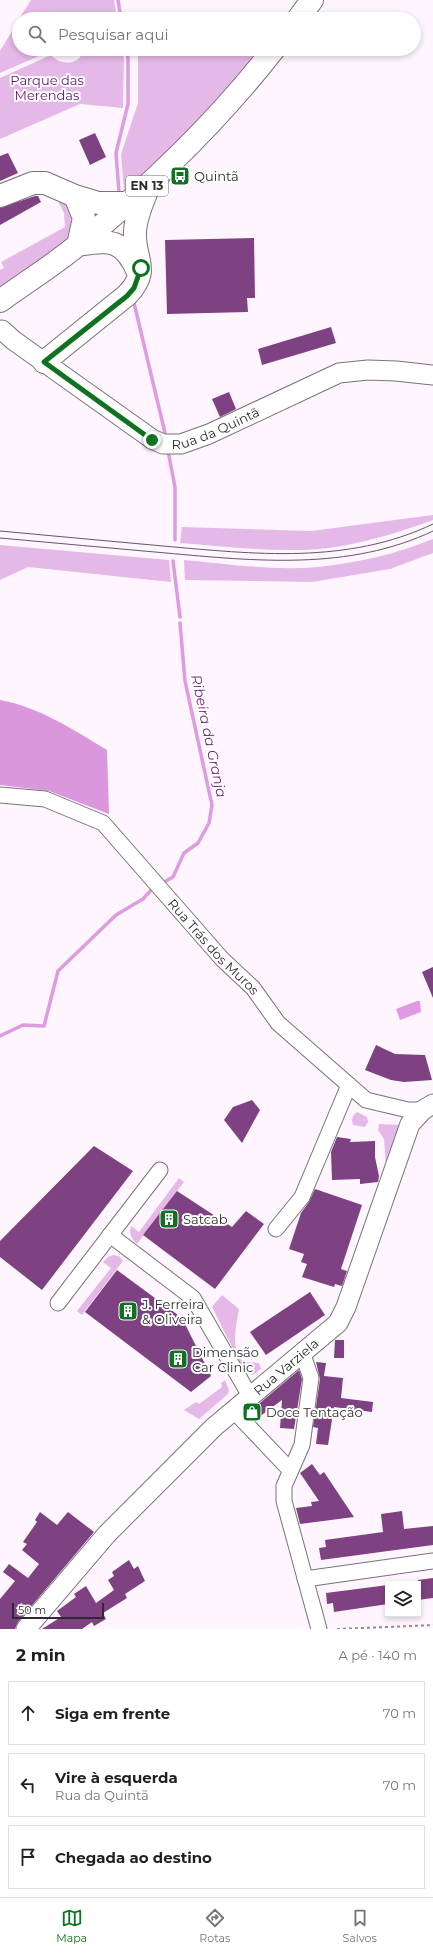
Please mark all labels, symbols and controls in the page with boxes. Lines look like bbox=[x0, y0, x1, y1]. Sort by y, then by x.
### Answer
search box bbox=[12, 12, 421, 56]
icon: search bbox=[26, 23, 48, 45]
text: Pesquisar aqui bbox=[58, 25, 169, 44]
park label: Parque das Merendas bbox=[10, 72, 84, 103]
bus stop icon: Quintã bbox=[169, 165, 191, 187]
place label: Quintã bbox=[194, 168, 239, 184]
road number: EN 13 bbox=[126, 176, 168, 196]
route start bbox=[132, 259, 150, 277]
street label: Rua da Quintã bbox=[171, 404, 262, 452]
route end bbox=[143, 431, 161, 449]
water label: Ribeira da Granja bbox=[187, 673, 231, 799]
street label: Rua Trás dos Muros bbox=[165, 895, 263, 998]
building icon: Satcab bbox=[158, 1208, 180, 1230]
place label: Satcab bbox=[183, 1211, 228, 1227]
place label: J. Ferreira & Oliveira bbox=[141, 1296, 204, 1327]
building icon: J. Ferreira & Oliveira bbox=[117, 1300, 139, 1322]
street label: Rua Varziela bbox=[250, 1335, 322, 1398]
place label: Dimensão Car Clinic bbox=[192, 1344, 259, 1375]
building icon: Dimensão Car Clinic bbox=[167, 1348, 189, 1370]
shop icon: Doce Tentação bbox=[241, 1401, 263, 1423]
place label: Doce Tentação bbox=[266, 1404, 363, 1420]
map controls bbox=[385, 1581, 421, 1617]
button: layers bbox=[385, 1581, 421, 1617]
scale bar bbox=[12, 1601, 104, 1620]
text: 50 m bbox=[18, 1603, 46, 1617]
text: 2 min bbox=[16, 1645, 66, 1665]
text: A pé · 140 m bbox=[338, 1647, 417, 1663]
icon: ahead bbox=[17, 1702, 39, 1724]
text: Siga em frente bbox=[55, 1704, 170, 1723]
text: 70 m bbox=[383, 1705, 416, 1721]
text: Vire à esquerda bbox=[55, 1768, 178, 1787]
icon: left bbox=[17, 1774, 39, 1796]
text: 70 m bbox=[383, 1777, 416, 1793]
text: Rua da Quintã bbox=[55, 1787, 149, 1803]
icon: arrive bbox=[17, 1846, 39, 1868]
text: Chegada ao destino bbox=[55, 1848, 212, 1867]
tab: Mapa bbox=[56, 1907, 87, 1945]
tab: Rotas bbox=[199, 1907, 230, 1945]
tab: Salvos bbox=[343, 1907, 377, 1945]

